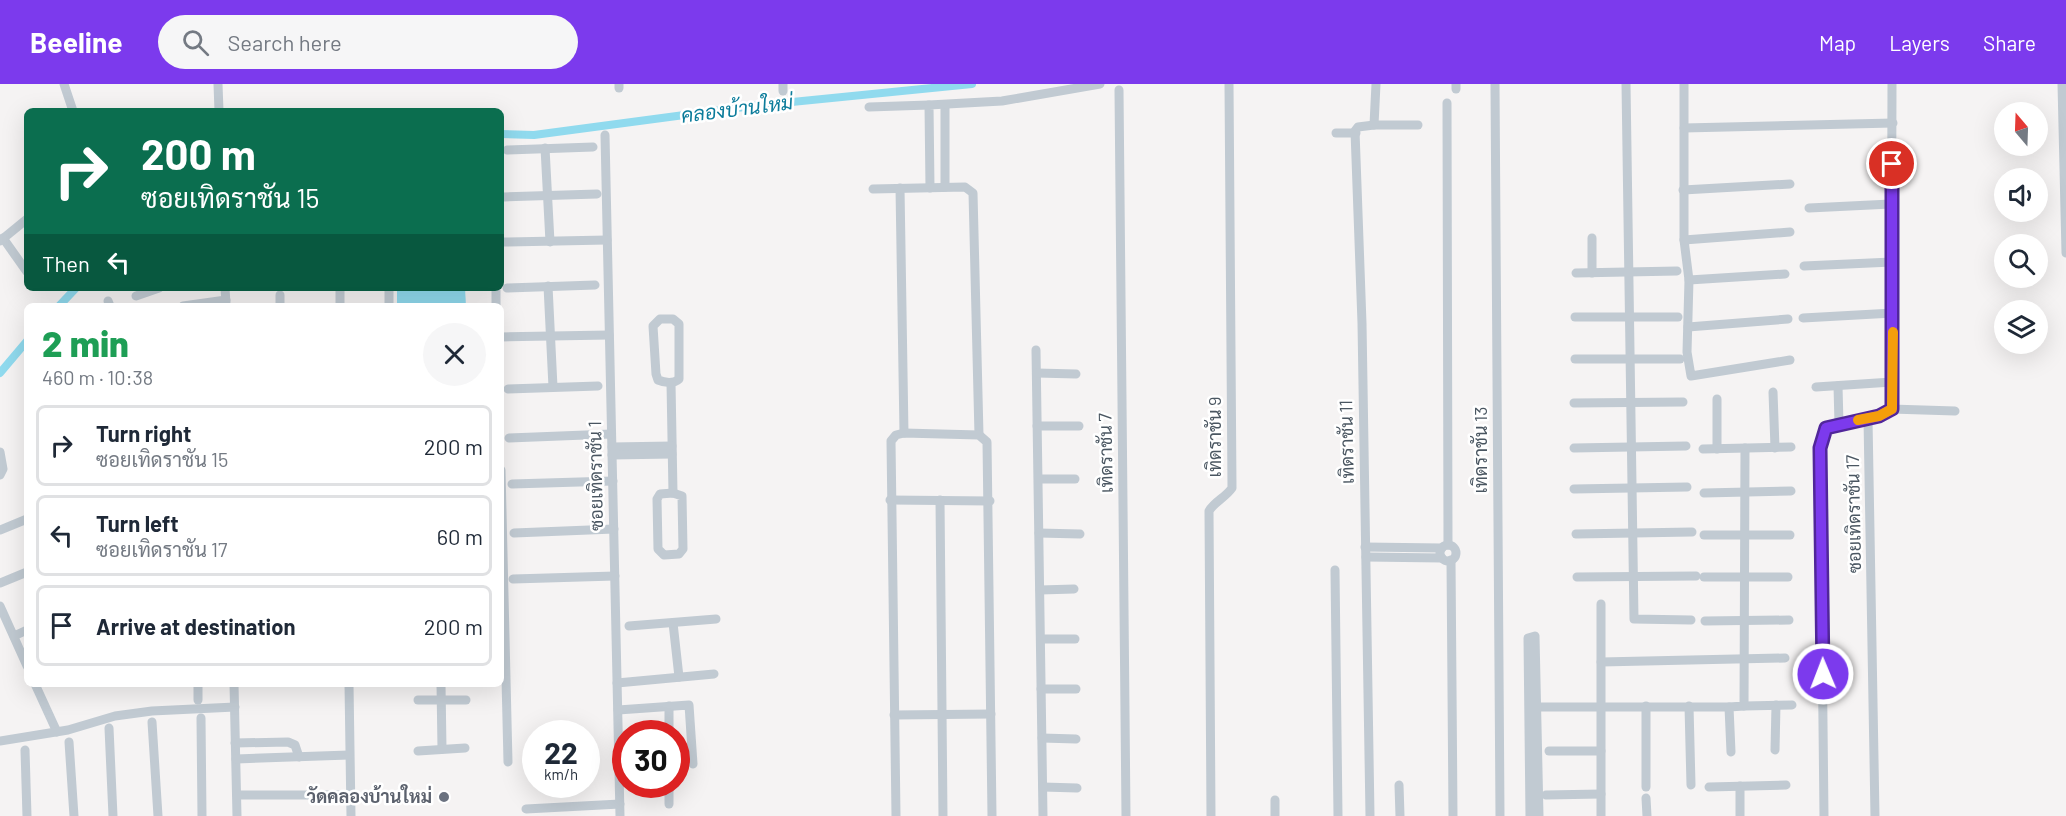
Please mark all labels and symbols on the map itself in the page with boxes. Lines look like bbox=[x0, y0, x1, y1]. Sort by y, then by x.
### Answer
water label: คลองบ้านใหม่ bbox=[680, 89, 795, 127]
north arrow bbox=[1994, 102, 2048, 156]
pin bbox=[1866, 138, 1917, 189]
street label: เทิดราชัน 9 bbox=[1203, 397, 1225, 477]
street label: เทิดราชัน 11 bbox=[1334, 400, 1358, 484]
street label: เทิดราชัน 13 bbox=[1469, 406, 1491, 494]
street label: เทิดราชัน 7 bbox=[1093, 412, 1117, 493]
street label: ซอยเทิดราชัน 1 bbox=[583, 421, 607, 531]
street label: ซอยเทิดราชัน 17 bbox=[1841, 454, 1865, 573]
position arrow bbox=[1791, 642, 1855, 706]
speed limit sign: 30 bbox=[612, 720, 690, 798]
place label: วัดคลองบ้านใหม่ bbox=[307, 784, 432, 807]
marker: วัดคลองบ้านใหม่ bbox=[437, 790, 451, 804]

